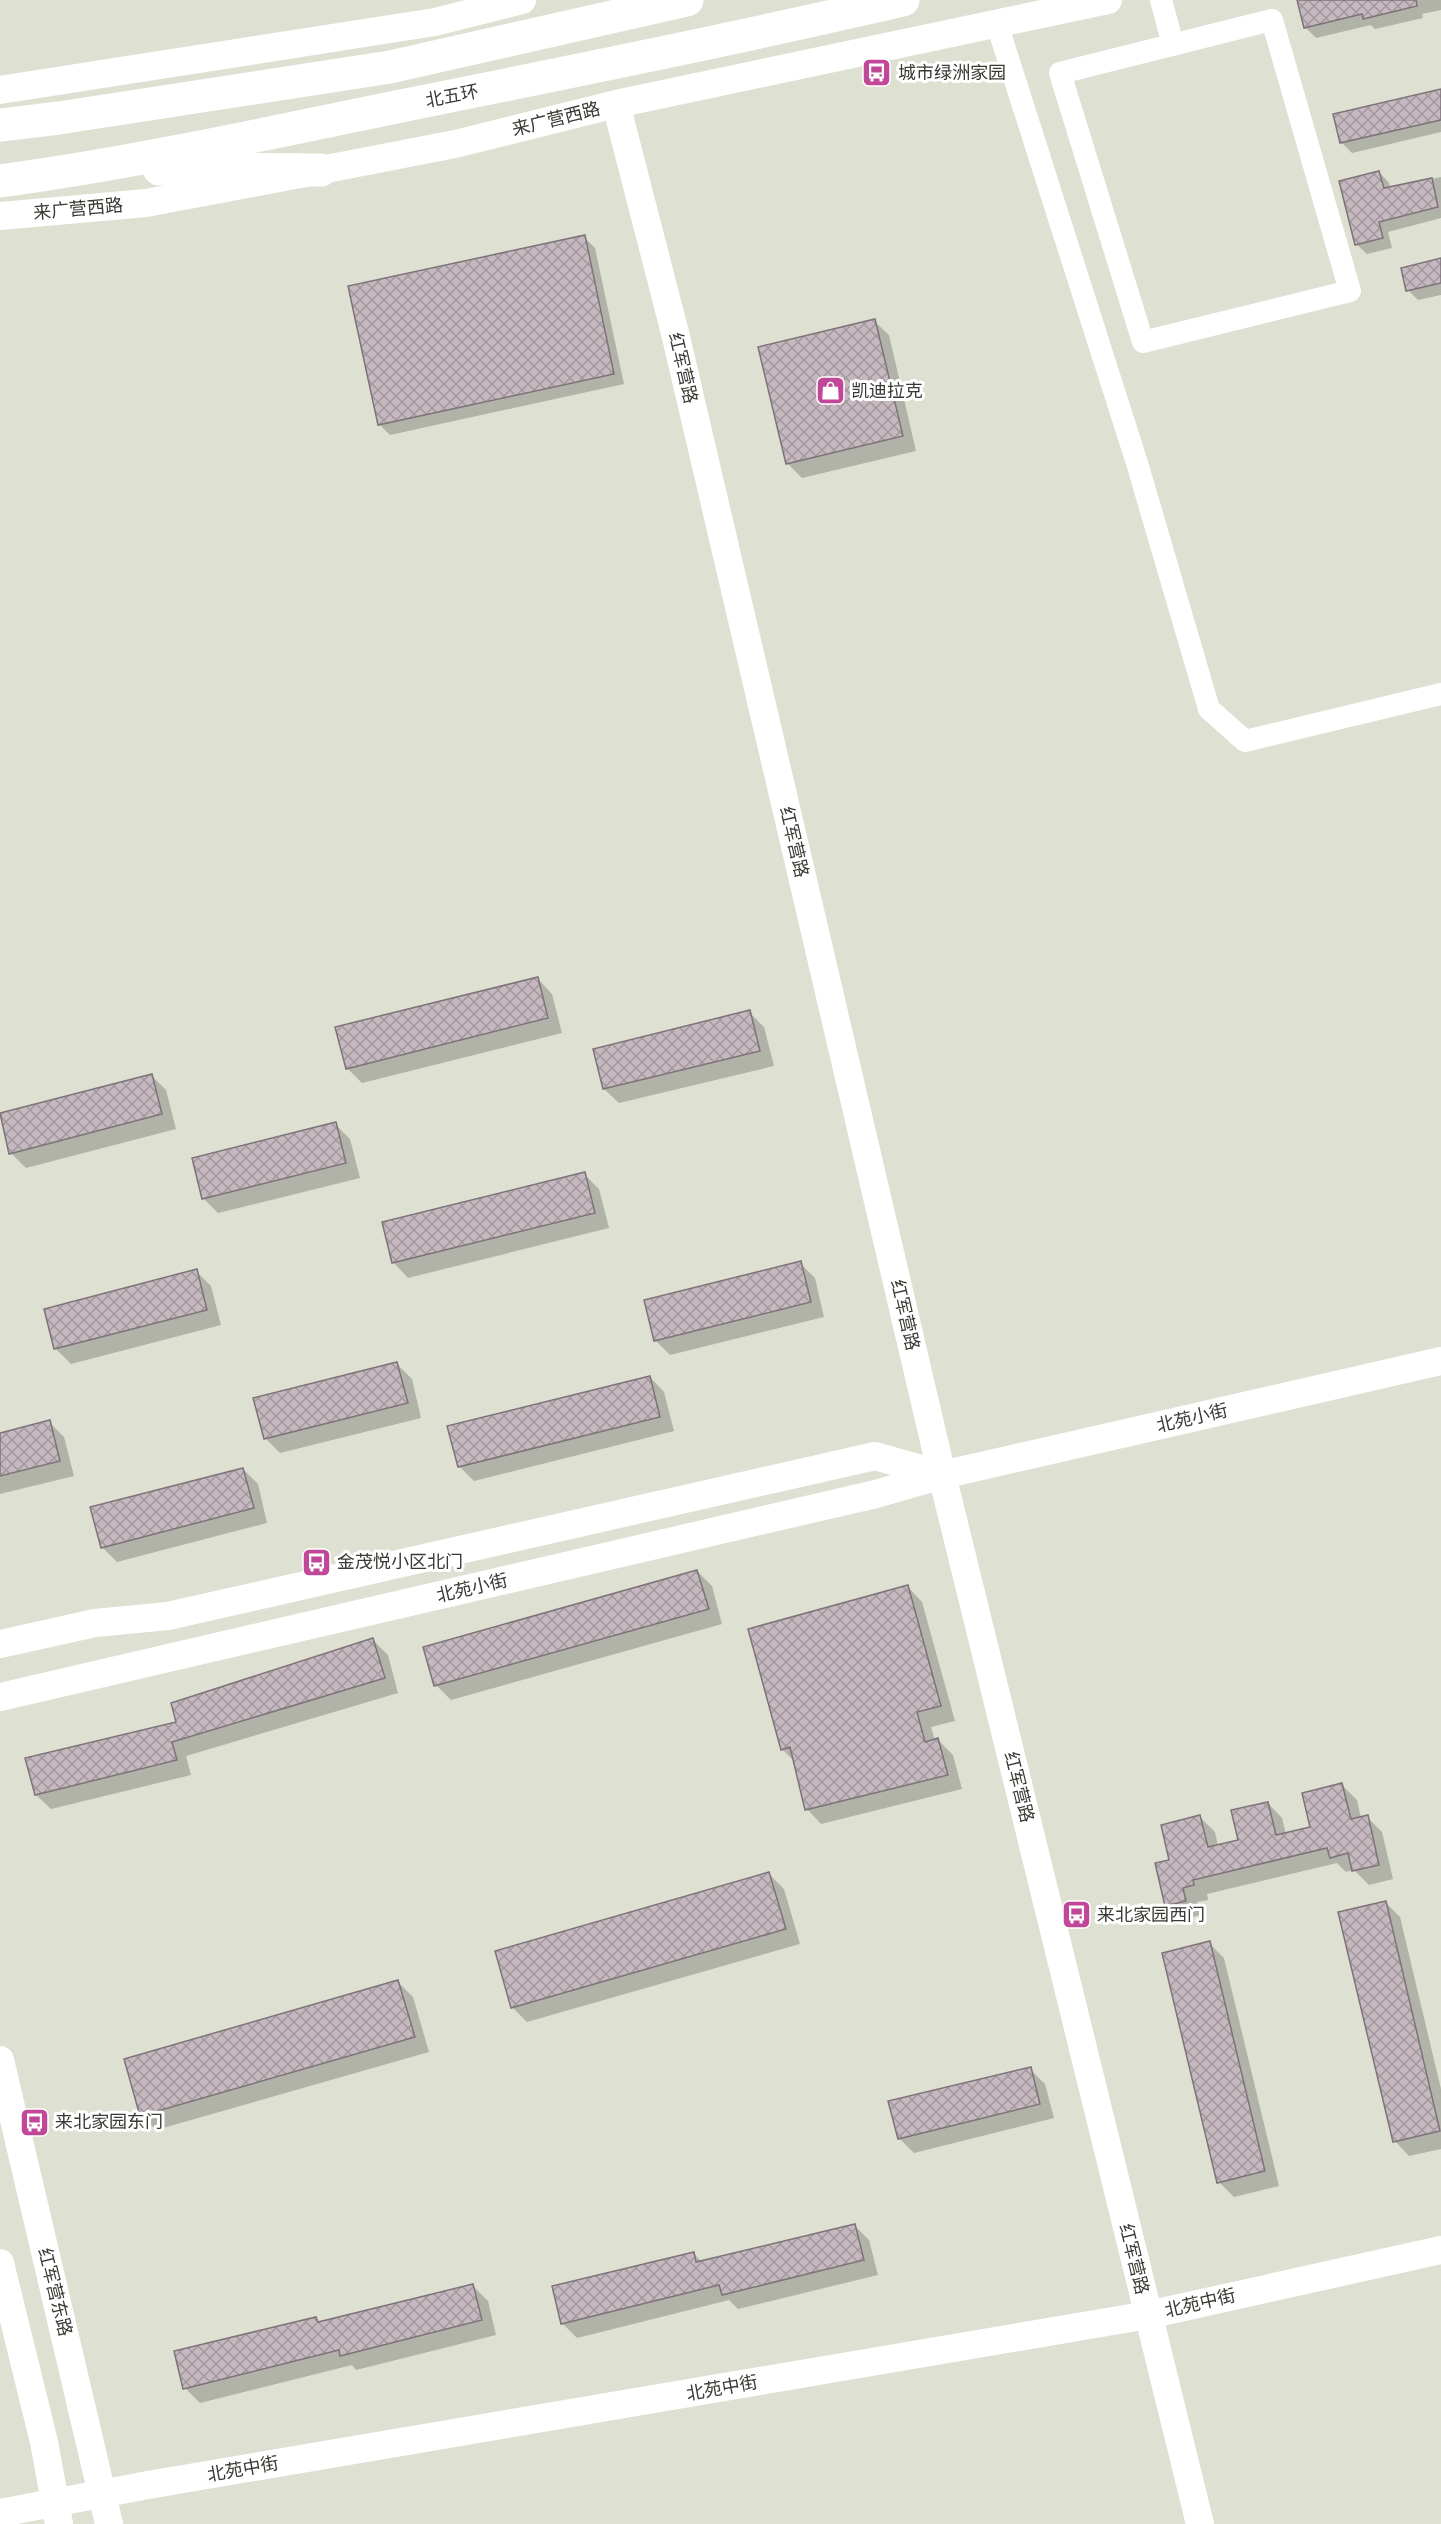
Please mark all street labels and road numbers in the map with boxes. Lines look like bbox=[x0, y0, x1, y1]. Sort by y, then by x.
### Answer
street label: 北五环 bbox=[423, 80, 480, 111]
street label: 来广营西路 bbox=[510, 97, 602, 140]
street label: 来广营西路 bbox=[32, 194, 124, 223]
street label: 红军营路 bbox=[665, 330, 702, 405]
street label: 红军营路 bbox=[776, 804, 813, 879]
street label: 红军营路 bbox=[887, 1277, 924, 1352]
street label: 北苑小街 bbox=[1154, 1399, 1229, 1436]
street label: 北苑小街 bbox=[434, 1569, 509, 1606]
street label: 红军营路 bbox=[1001, 1749, 1038, 1824]
street label: 红军营路 bbox=[1116, 2221, 1153, 2296]
street label: 红军营东路 bbox=[34, 2246, 77, 2338]
street label: 北苑中街 bbox=[1162, 2284, 1237, 2321]
street label: 北苑中街 bbox=[685, 2371, 759, 2404]
street label: 北苑中街 bbox=[206, 2452, 280, 2485]

